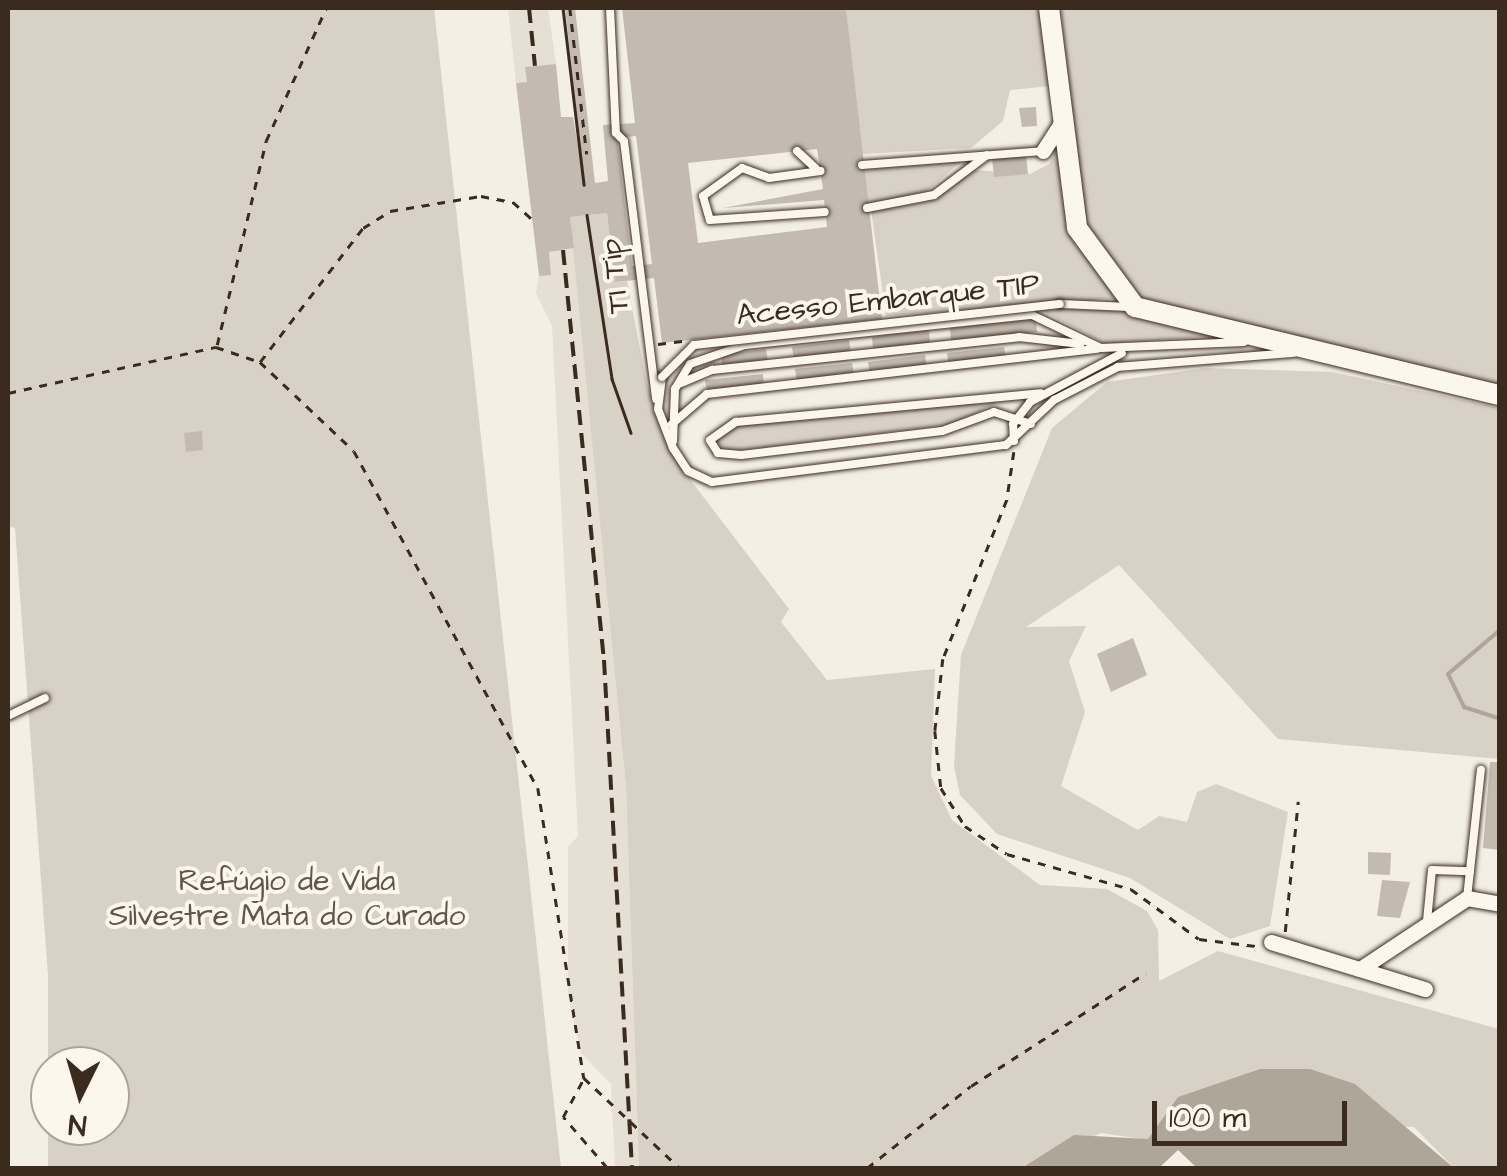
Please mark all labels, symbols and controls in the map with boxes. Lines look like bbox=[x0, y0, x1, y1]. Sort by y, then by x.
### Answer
street label: TI Tip bbox=[593, 236, 637, 316]
street label: Acesso Embarque TIP bbox=[735, 266, 1041, 334]
park label: Refúgio de Vida Silvestre Mata do Curado bbox=[109, 863, 465, 934]
north arrow bbox=[30, 1046, 130, 1146]
scale bar bbox=[1157, 1081, 1352, 1143]
text: 100 m bbox=[1169, 1097, 1246, 1139]
text: N bbox=[67, 1104, 88, 1145]

